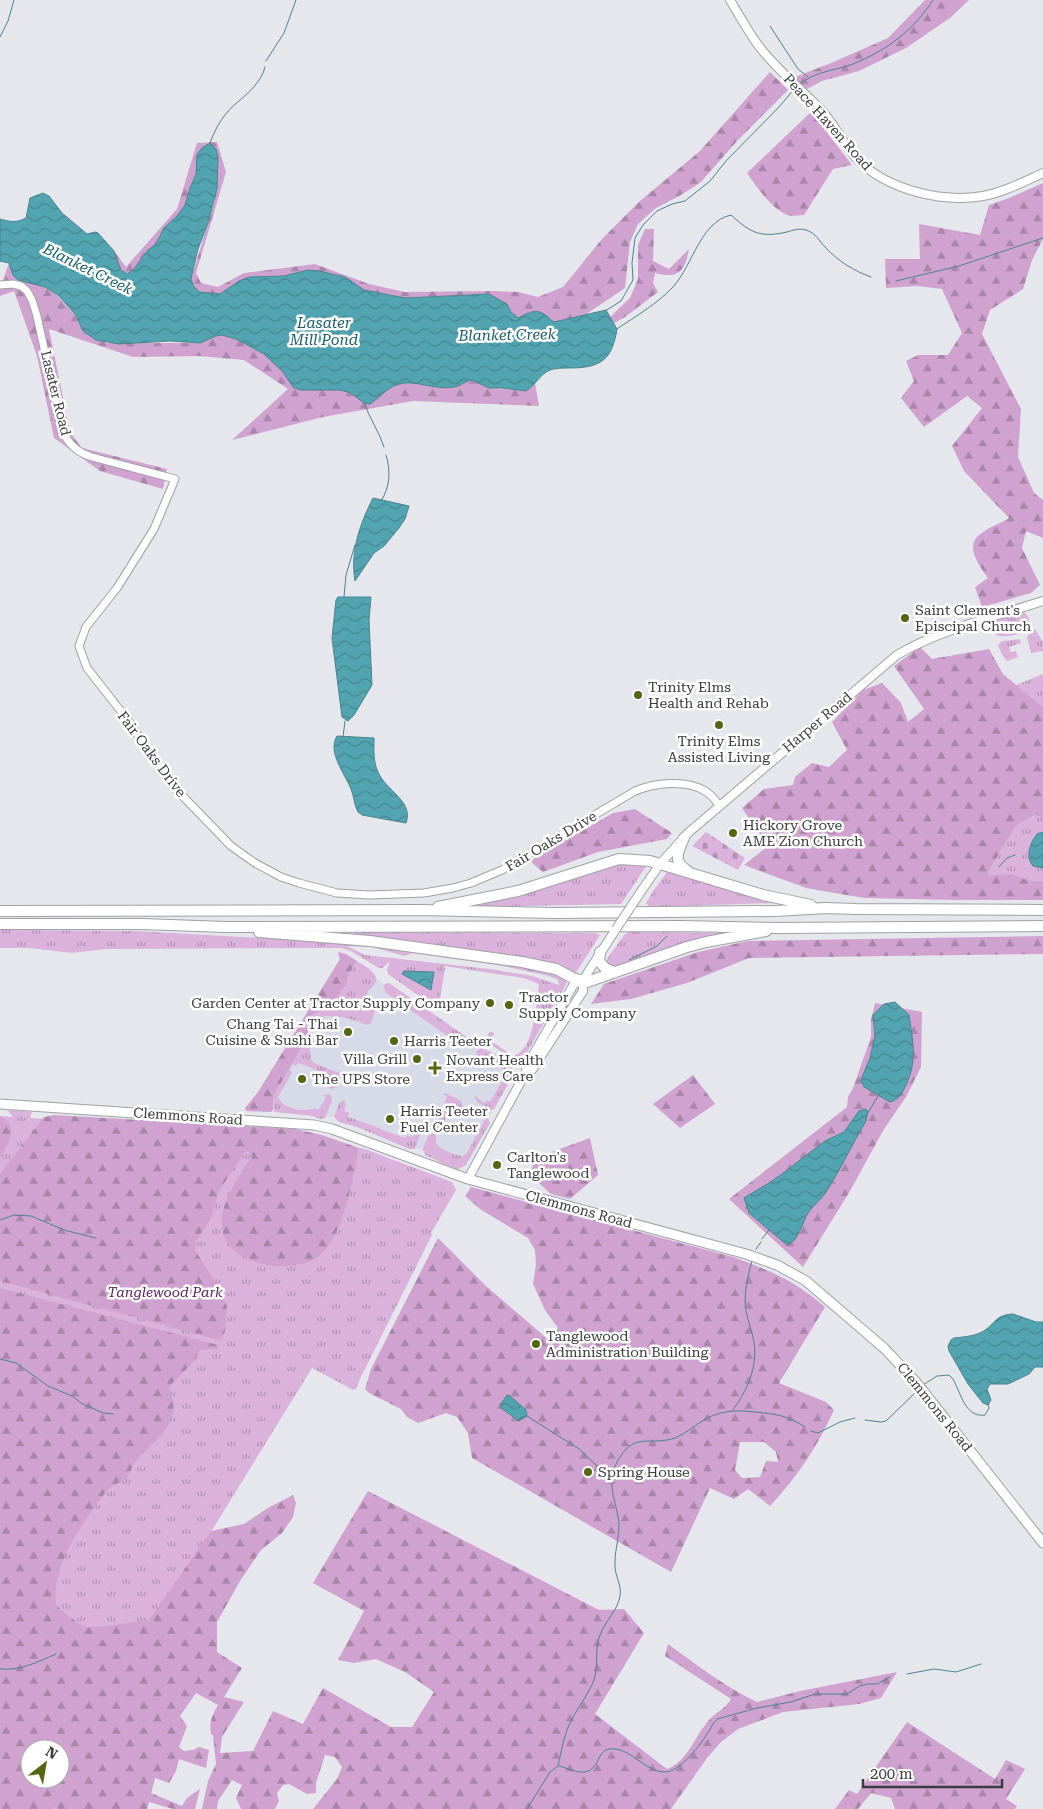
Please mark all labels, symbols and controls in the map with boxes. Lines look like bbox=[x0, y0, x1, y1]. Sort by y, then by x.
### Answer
street label: Peace Haven Road bbox=[781, 71, 875, 173]
water label: Blanket Creek bbox=[39, 239, 136, 299]
water label: Lasater Mill Pond bbox=[289, 314, 358, 349]
water label: Blanket Creek bbox=[457, 325, 557, 345]
street label: Lasater Road bbox=[38, 349, 74, 437]
place label: Saint Clement's Episcipal Church bbox=[915, 602, 1031, 634]
marker: Saint Clement's Episcipal Church bbox=[899, 612, 911, 624]
place label: Trinity Elms Health and Rehab bbox=[648, 679, 769, 711]
street label: Harper Road bbox=[779, 688, 855, 756]
marker: Trinity Elms Health and Rehab bbox=[632, 689, 644, 701]
street label: Fair Oaks Drive bbox=[115, 708, 190, 800]
marker: Trinity Elms Assisted Living bbox=[713, 719, 725, 731]
place label: Trinity Elms Assisted Living bbox=[668, 733, 770, 765]
street label: Fair Oaks Drive bbox=[503, 807, 600, 874]
place label: Hickory Grove AME Zion Church bbox=[743, 817, 863, 849]
marker: Hickory Grove AME Zion Church bbox=[727, 827, 739, 839]
place label: Tractor Supply Company bbox=[519, 989, 637, 1021]
place label: Garden Center at Tractor Supply Company bbox=[191, 995, 481, 1011]
marker: Garden Center at Tractor Supply Company bbox=[484, 997, 496, 1009]
marker: Tractor Supply Company bbox=[503, 999, 515, 1011]
place label: Chang Tai - Thai Cuisine & Sushi Bar bbox=[206, 1016, 339, 1048]
marker: Chang Tai - Thai Cuisine & Sushi Bar bbox=[342, 1026, 354, 1038]
place label: Harris Teeter bbox=[404, 1033, 492, 1049]
marker: Harris Teeter bbox=[388, 1035, 400, 1047]
place label: Villa Grill bbox=[343, 1051, 408, 1067]
place label: Novant Health Express Care bbox=[446, 1052, 544, 1084]
marker: Villa Grill bbox=[411, 1053, 423, 1065]
marker: Novant Health Express Care bbox=[428, 1061, 442, 1075]
place label: The UPS Store bbox=[312, 1071, 410, 1087]
marker: The UPS Store bbox=[296, 1073, 308, 1085]
place label: Harris Teeter Fuel Center bbox=[400, 1103, 488, 1135]
street label: Clemmons Road bbox=[133, 1104, 243, 1128]
marker: Harris Teeter Fuel Center bbox=[384, 1113, 396, 1125]
place label: Carlton's Tanglewood bbox=[507, 1149, 589, 1181]
marker: Carlton's Tanglewood bbox=[491, 1159, 503, 1171]
street label: Clemmons Road bbox=[524, 1187, 634, 1231]
park label: Tanglewood Park bbox=[107, 1284, 223, 1300]
place label: Tanglewood Administration Building bbox=[546, 1328, 709, 1360]
marker: Tanglewood Administration Building bbox=[530, 1338, 542, 1350]
street label: Clemmons Road bbox=[894, 1359, 976, 1455]
place label: Spring House bbox=[598, 1464, 690, 1480]
marker: Spring House bbox=[582, 1466, 594, 1478]
north arrow bbox=[20, 1739, 70, 1789]
text: N bbox=[43, 1743, 61, 1763]
scale bar bbox=[863, 1756, 1002, 1788]
text: 200 m bbox=[870, 1765, 913, 1783]

